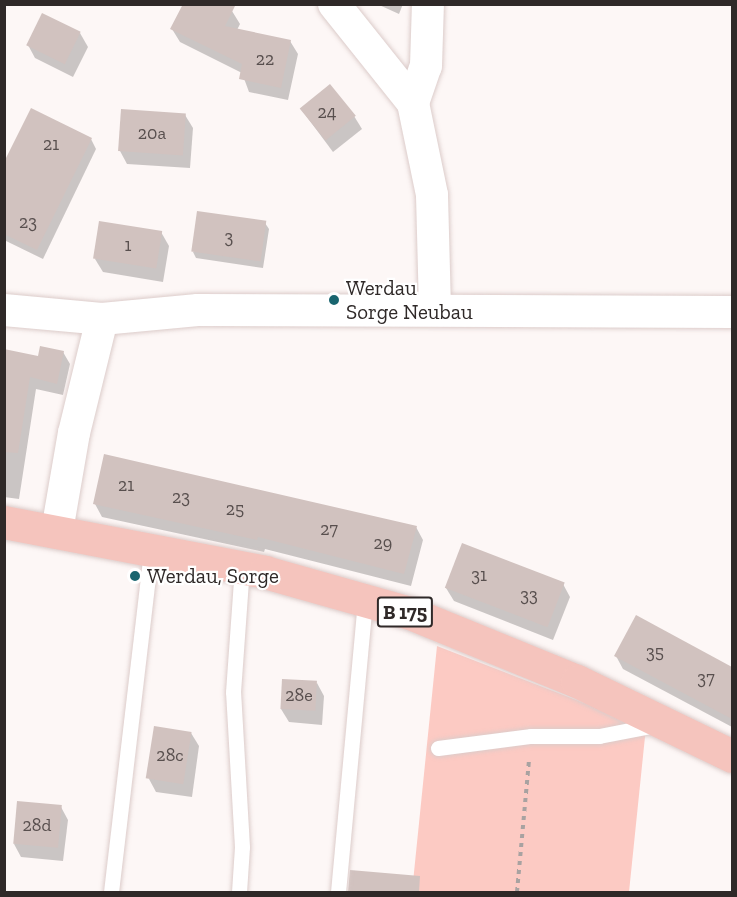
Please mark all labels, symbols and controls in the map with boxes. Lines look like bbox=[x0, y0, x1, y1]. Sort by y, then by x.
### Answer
house number: 22 bbox=[256, 48, 274, 70]
house number: 24 bbox=[318, 101, 336, 123]
house number: 20a bbox=[138, 122, 166, 144]
house number: 21 bbox=[43, 133, 59, 155]
house number: 23 bbox=[19, 211, 37, 233]
house number: 3 bbox=[225, 226, 233, 248]
house number: 1 bbox=[125, 234, 131, 256]
place label: Werdau Sorge Neubau bbox=[346, 275, 473, 325]
marker: Werdau Sorge Neubau bbox=[327, 293, 341, 307]
house number: 21 bbox=[118, 474, 134, 496]
house number: 23 bbox=[172, 486, 190, 508]
house number: 25 bbox=[226, 498, 244, 520]
house number: 27 bbox=[320, 518, 338, 540]
house number: 29 bbox=[374, 532, 392, 554]
place label: Werdau, Sorge bbox=[147, 563, 279, 589]
house number: 31 bbox=[471, 564, 487, 586]
marker: Werdau, Sorge bbox=[128, 569, 142, 583]
house number: 33 bbox=[520, 584, 538, 606]
road number: B 175 bbox=[376, 595, 434, 629]
house number: 35 bbox=[646, 641, 664, 663]
house number: 37 bbox=[697, 667, 715, 689]
house number: 28e bbox=[285, 684, 313, 706]
house number: 28c bbox=[156, 744, 184, 766]
house number: 28d bbox=[23, 814, 51, 836]

